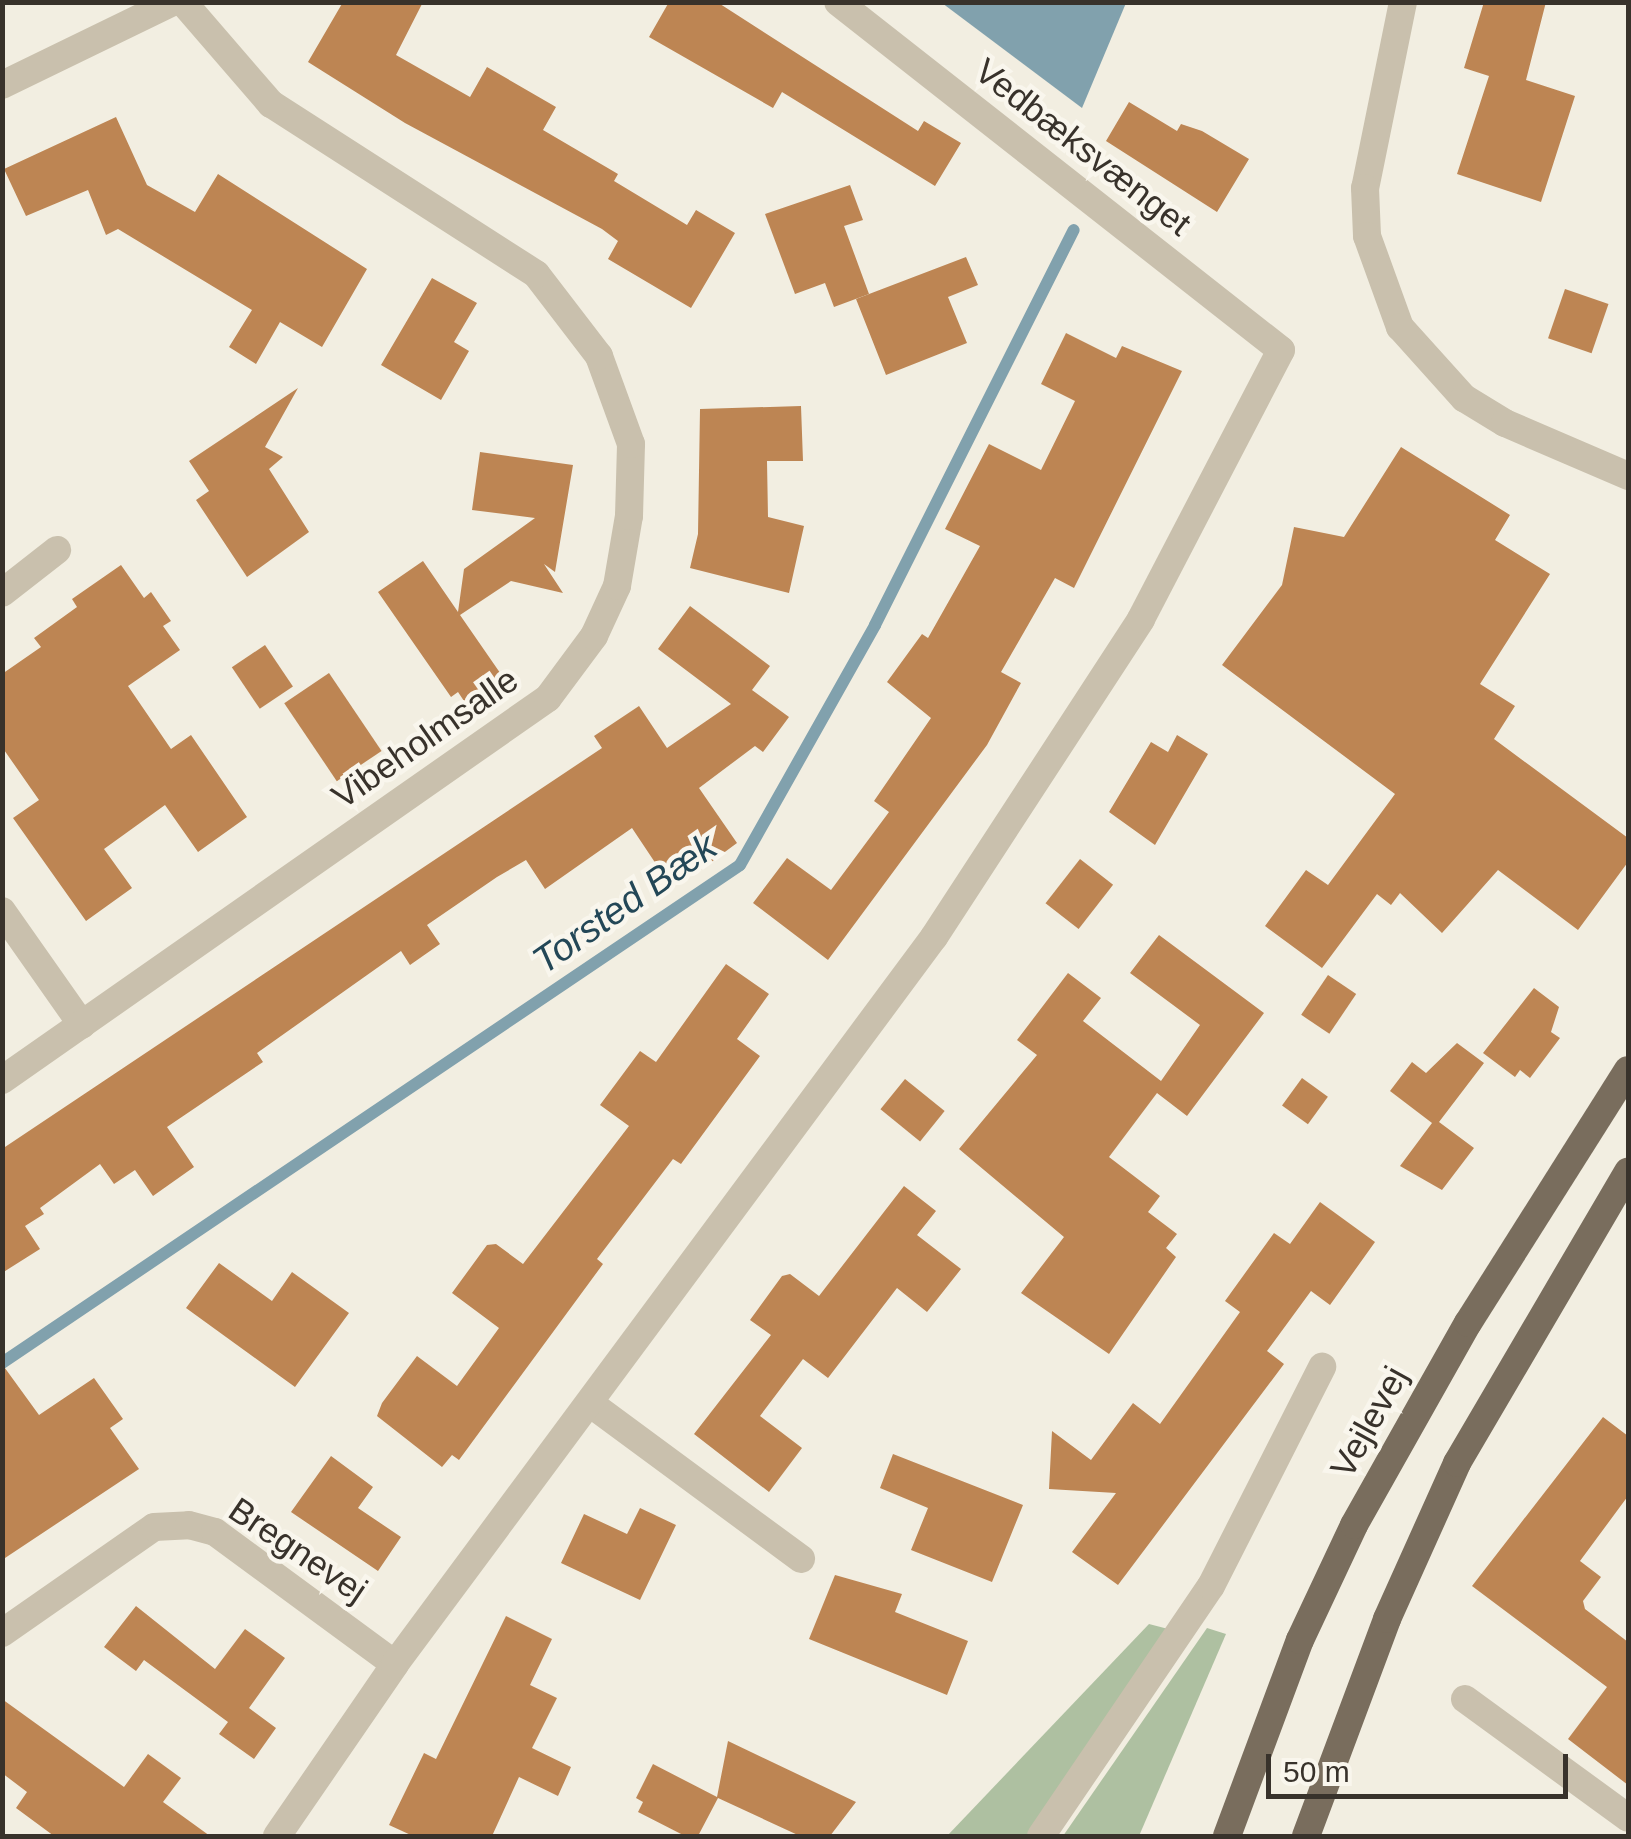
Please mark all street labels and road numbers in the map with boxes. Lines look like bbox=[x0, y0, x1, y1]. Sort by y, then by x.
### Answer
street label: Vedbæksvænget bbox=[967, 50, 1199, 244]
street label: Vibeholmsalle bbox=[324, 658, 526, 818]
street label: Vejlevej bbox=[1321, 1359, 1417, 1485]
street label: Bregnevej bbox=[221, 1489, 375, 1611]

